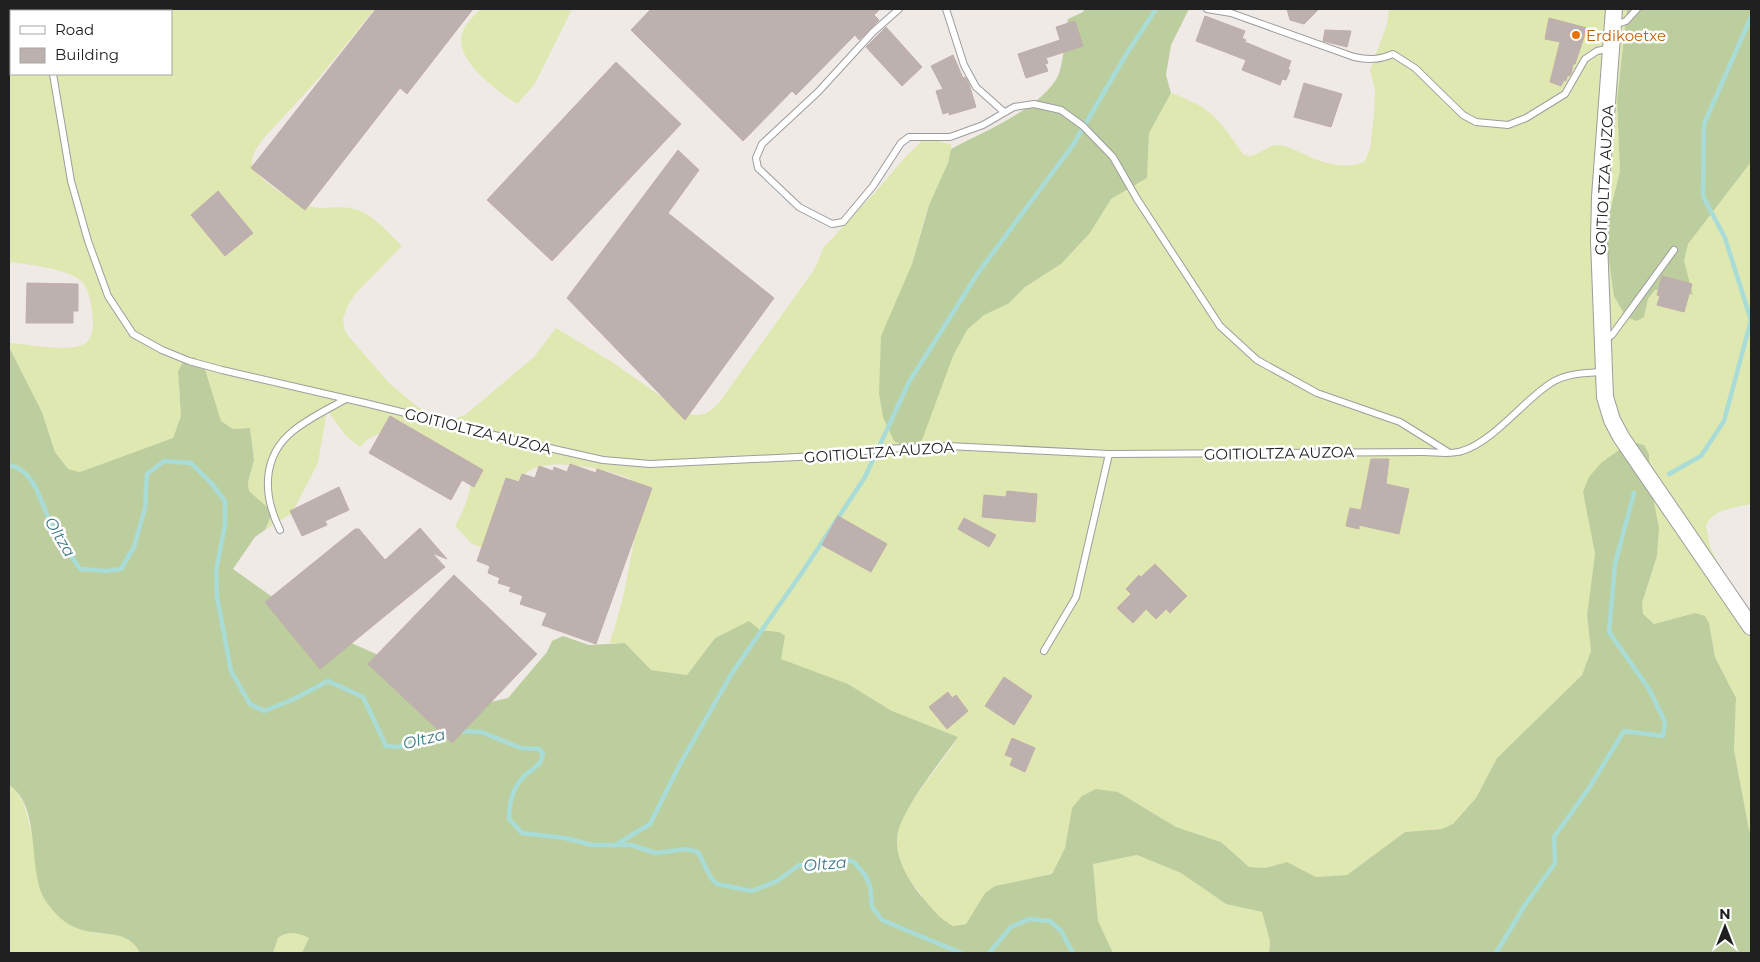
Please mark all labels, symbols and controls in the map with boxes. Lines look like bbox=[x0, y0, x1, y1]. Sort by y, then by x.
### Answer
legend bbox=[10, 10, 172, 75]
text: Road bbox=[55, 20, 94, 39]
place label: Erdikoetxe bbox=[1586, 26, 1666, 45]
marker: Erdikoetxe bbox=[1570, 29, 1582, 41]
text: Building bbox=[55, 45, 119, 64]
street label: GOITIOLTZA AUZOA bbox=[1591, 104, 1617, 256]
street label: GOITIOLTZA AUZOA bbox=[403, 404, 554, 458]
street label: GOITIOLTZA AUZOA bbox=[803, 437, 955, 467]
street label: GOITIOLTZA AUZOA bbox=[1204, 442, 1355, 464]
water label: Oltza bbox=[41, 514, 79, 561]
water label: Oltza bbox=[401, 725, 447, 753]
water label: Oltza bbox=[803, 853, 847, 875]
north arrow bbox=[1700, 902, 1750, 952]
text: N bbox=[1719, 905, 1731, 923]

